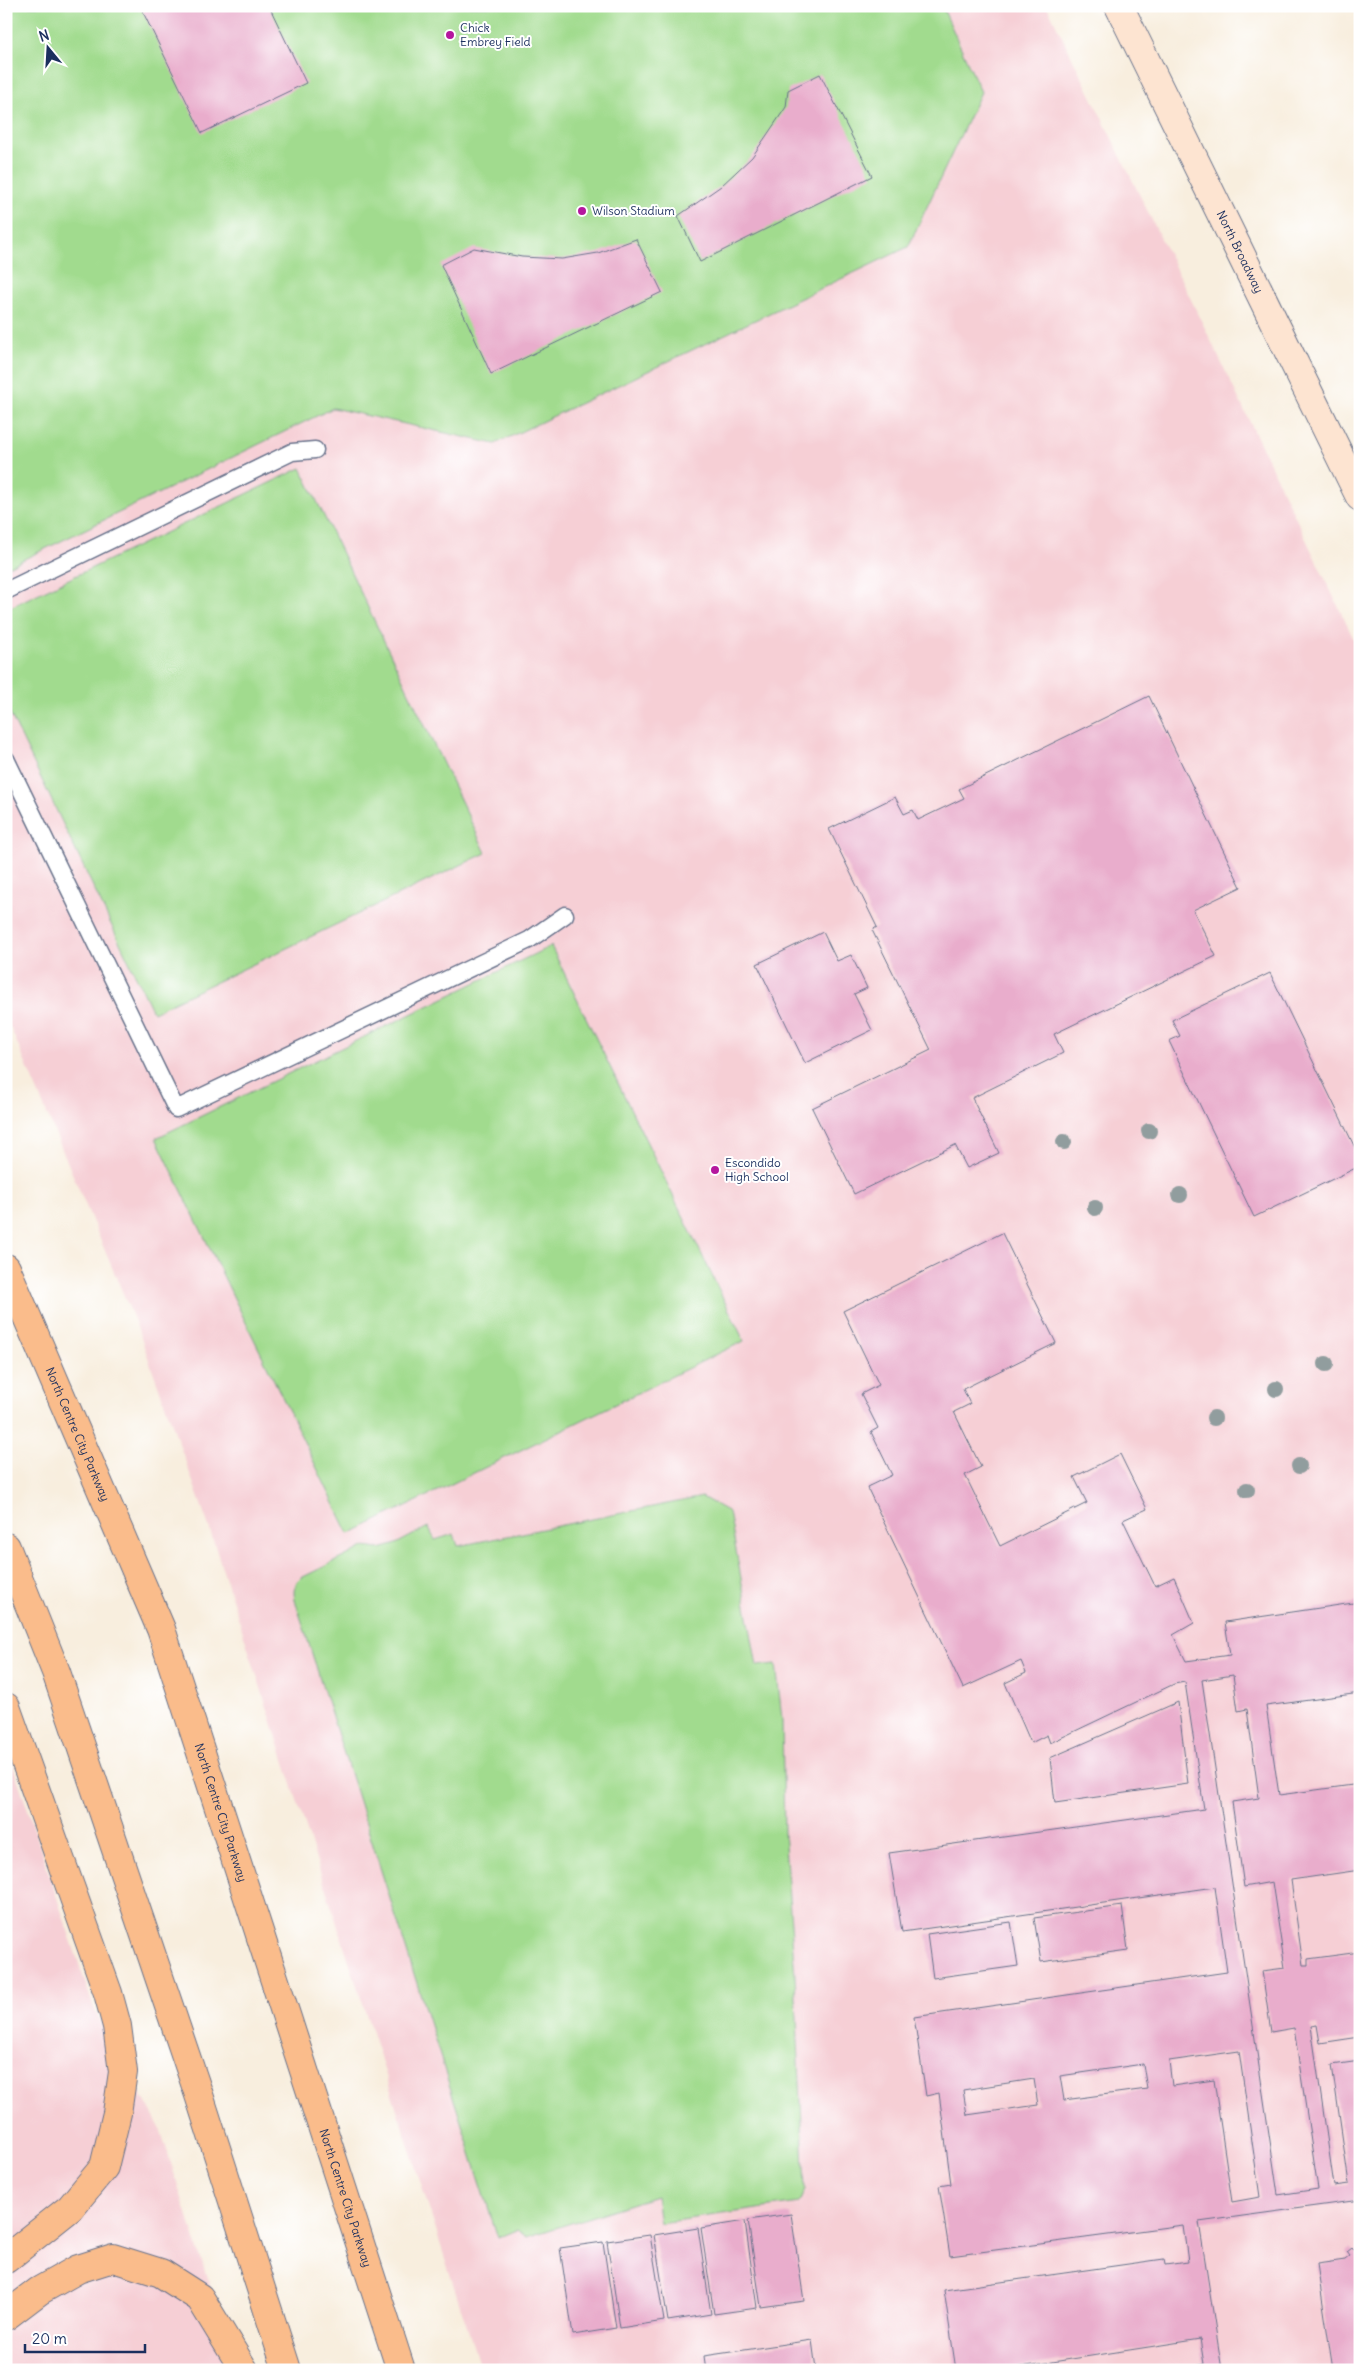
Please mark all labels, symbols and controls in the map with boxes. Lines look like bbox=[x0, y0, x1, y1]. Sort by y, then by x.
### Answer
place label: Chick Embrey Field bbox=[460, 20, 531, 49]
north arrow bbox=[22, 22, 72, 72]
text: N bbox=[37, 26, 51, 46]
marker: Chick Embrey Field bbox=[444, 29, 456, 41]
place label: Wilson Stadium bbox=[592, 203, 675, 218]
marker: Wilson Stadium bbox=[576, 205, 588, 217]
street label: North Broadway bbox=[1214, 208, 1267, 295]
place label: Escondido High School bbox=[725, 1155, 789, 1184]
marker: Escondido High School bbox=[709, 1164, 721, 1176]
street label: North Centre City Parkway bbox=[42, 1365, 113, 1504]
street label: North Centre City Parkway bbox=[192, 1741, 250, 1884]
street label: North Centre City Parkway bbox=[316, 2127, 375, 2269]
scale bar bbox=[25, 2321, 145, 2353]
text: 20 m bbox=[32, 2329, 67, 2348]

